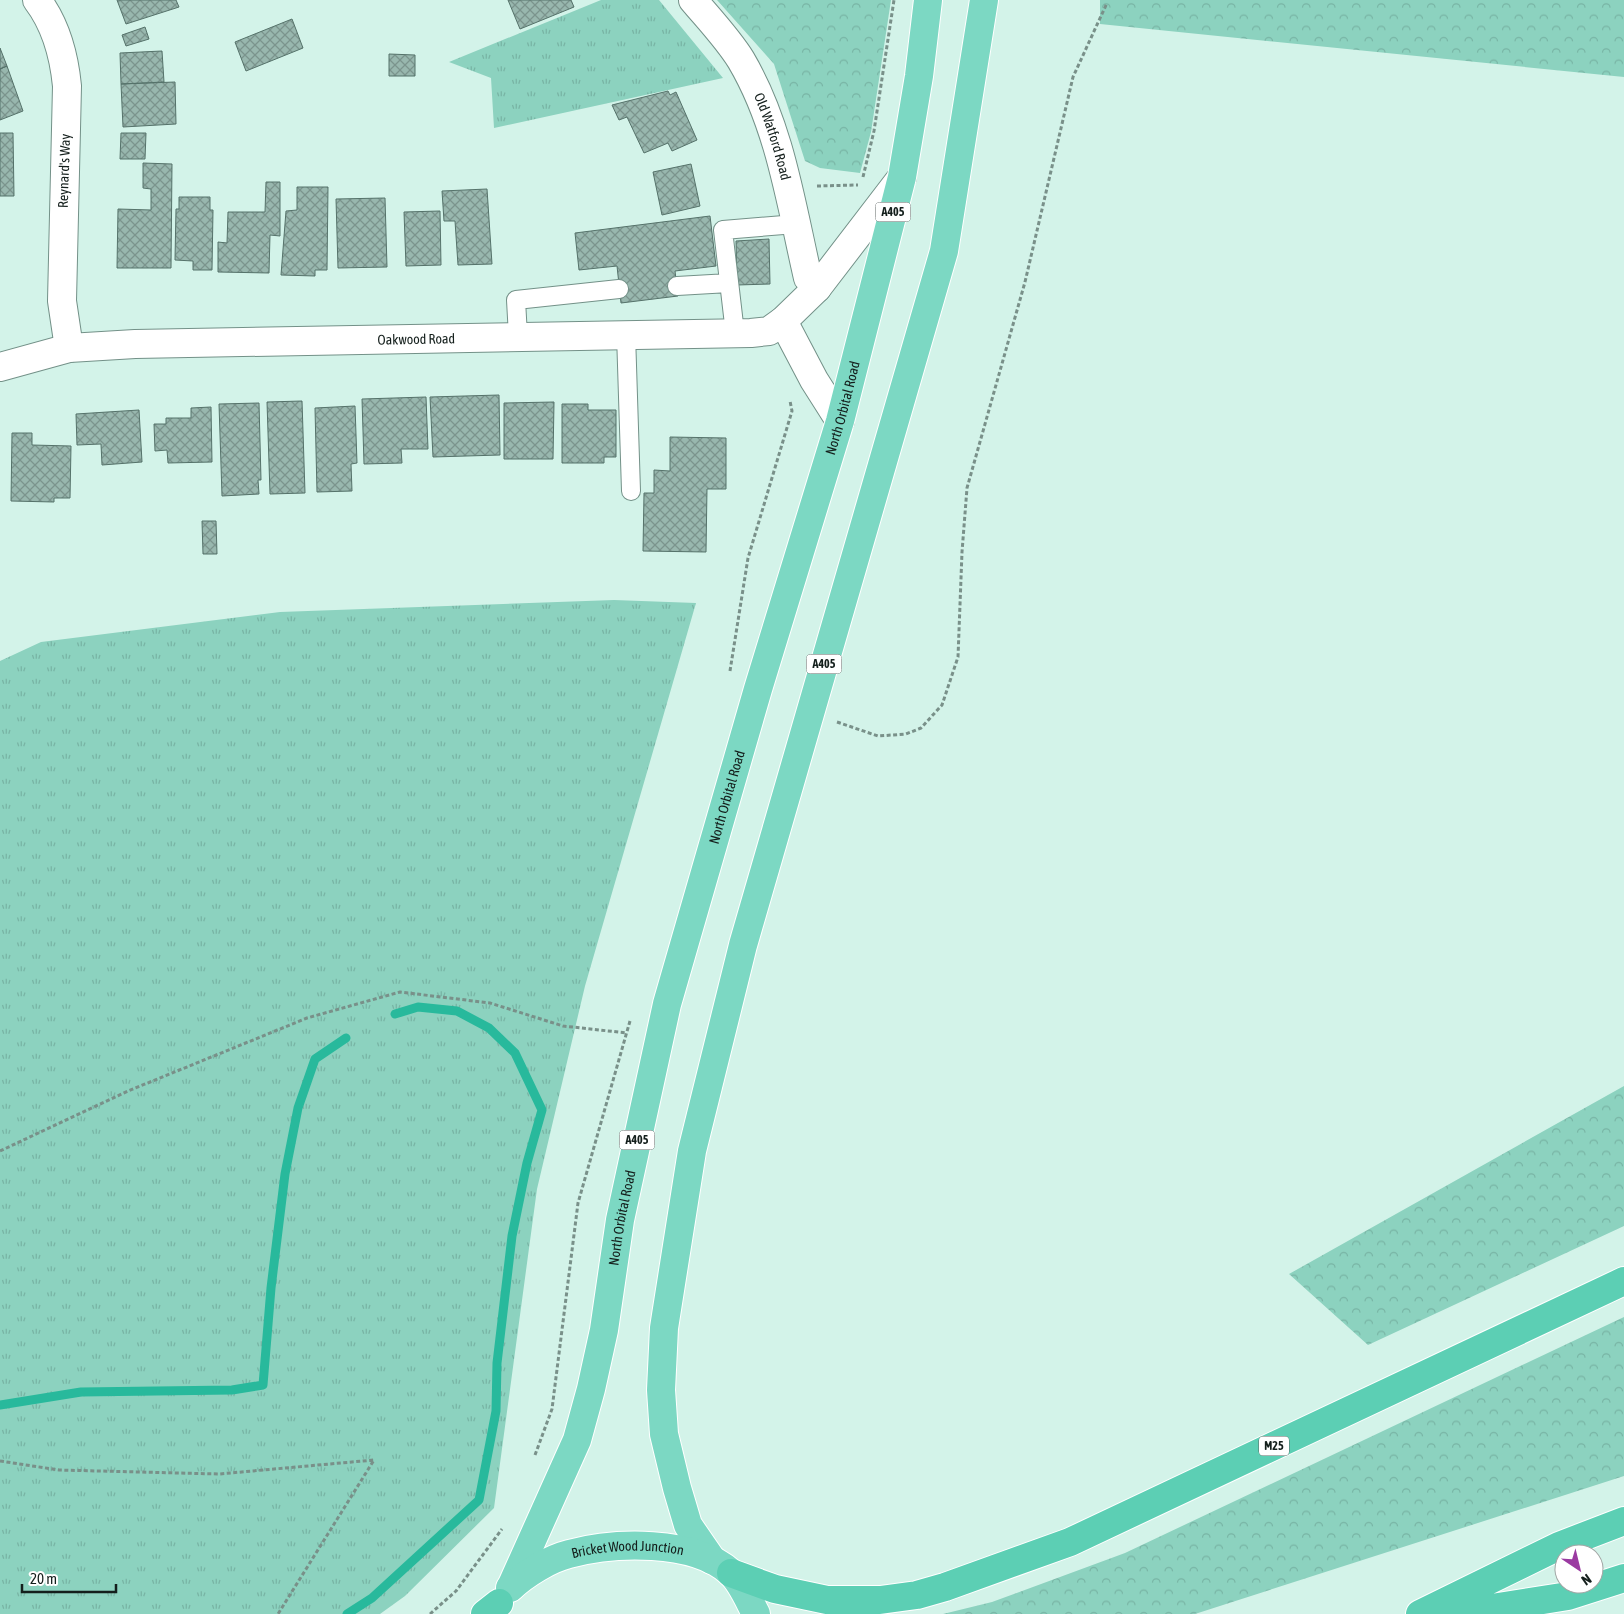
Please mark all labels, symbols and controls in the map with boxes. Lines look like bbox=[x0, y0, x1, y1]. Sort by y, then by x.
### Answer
street label: Old Watford Road bbox=[751, 91, 794, 182]
street label: Reynard's Way bbox=[55, 133, 73, 208]
road number: A405 bbox=[876, 202, 910, 222]
street label: Oakwood Road bbox=[377, 330, 455, 348]
street label: North Orbital Road bbox=[822, 359, 863, 457]
road number: A405 bbox=[806, 654, 842, 674]
street label: North Orbital Road bbox=[706, 748, 748, 846]
road number: A405 bbox=[620, 1130, 654, 1150]
street label: North Orbital Road bbox=[605, 1169, 639, 1267]
road number: M25 bbox=[1259, 1436, 1289, 1455]
street label: Bricket Wood Junction bbox=[570, 1538, 685, 1561]
north arrow bbox=[1554, 1544, 1604, 1594]
scale bar bbox=[22, 1562, 116, 1594]
text: 20 m bbox=[30, 1570, 57, 1587]
text: N bbox=[1578, 1571, 1594, 1589]

